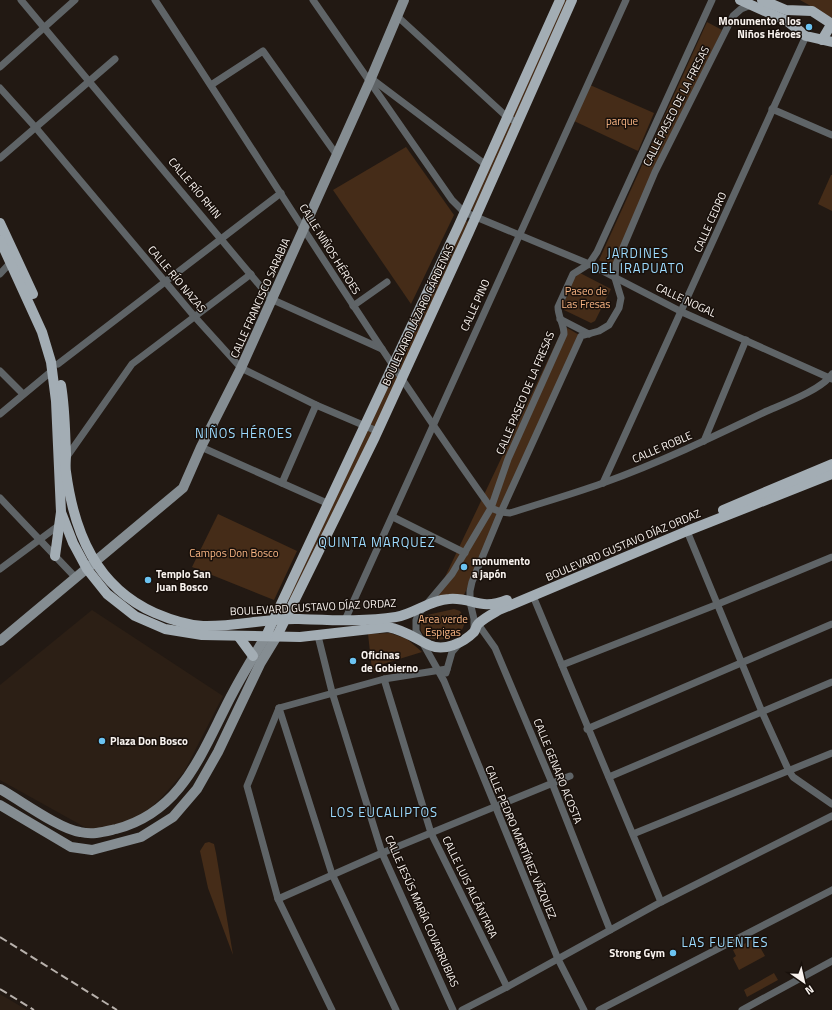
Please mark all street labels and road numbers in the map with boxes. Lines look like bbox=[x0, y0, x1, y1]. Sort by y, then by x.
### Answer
street label: CALLE PASEO DE LA FRESAS bbox=[639, 43, 713, 169]
street label: CALLE RÍO RHIN bbox=[165, 154, 225, 222]
street label: CALLE CEDRO bbox=[690, 189, 730, 255]
street label: CALLE NIÑOS HÉROES bbox=[296, 201, 364, 298]
street label: CALLE FRANCISCO SARABIA bbox=[226, 235, 294, 361]
street label: CALLE RÍO NAZAS bbox=[144, 242, 210, 316]
street label: BOULEVARD LÁZARO CÁRDENAS bbox=[378, 242, 458, 388]
street label: CALLE PINO bbox=[456, 276, 494, 334]
street label: CALLE NOGAL bbox=[653, 279, 719, 321]
street label: CALLE PASEO DE LA FRESAS bbox=[492, 329, 558, 457]
street label: CALLE ROBLE bbox=[630, 427, 694, 467]
street label: BOULEVARD GUSTAVO DÍAZ ORDAZ bbox=[543, 505, 703, 585]
street label: BOULEVARD GUSTAVO DÍAZ ORDAZ bbox=[229, 595, 397, 619]
street label: CALLE GENARO ACOSTA bbox=[530, 716, 587, 826]
street label: CALLE PEDRO MARTÍNEZ VÁZQUEZ bbox=[481, 763, 561, 921]
street label: CALLE JESÚS MARÍA COVARRUBIAS bbox=[381, 833, 463, 990]
street label: CALLE LUIS ALCÁNTARA bbox=[438, 833, 502, 941]

